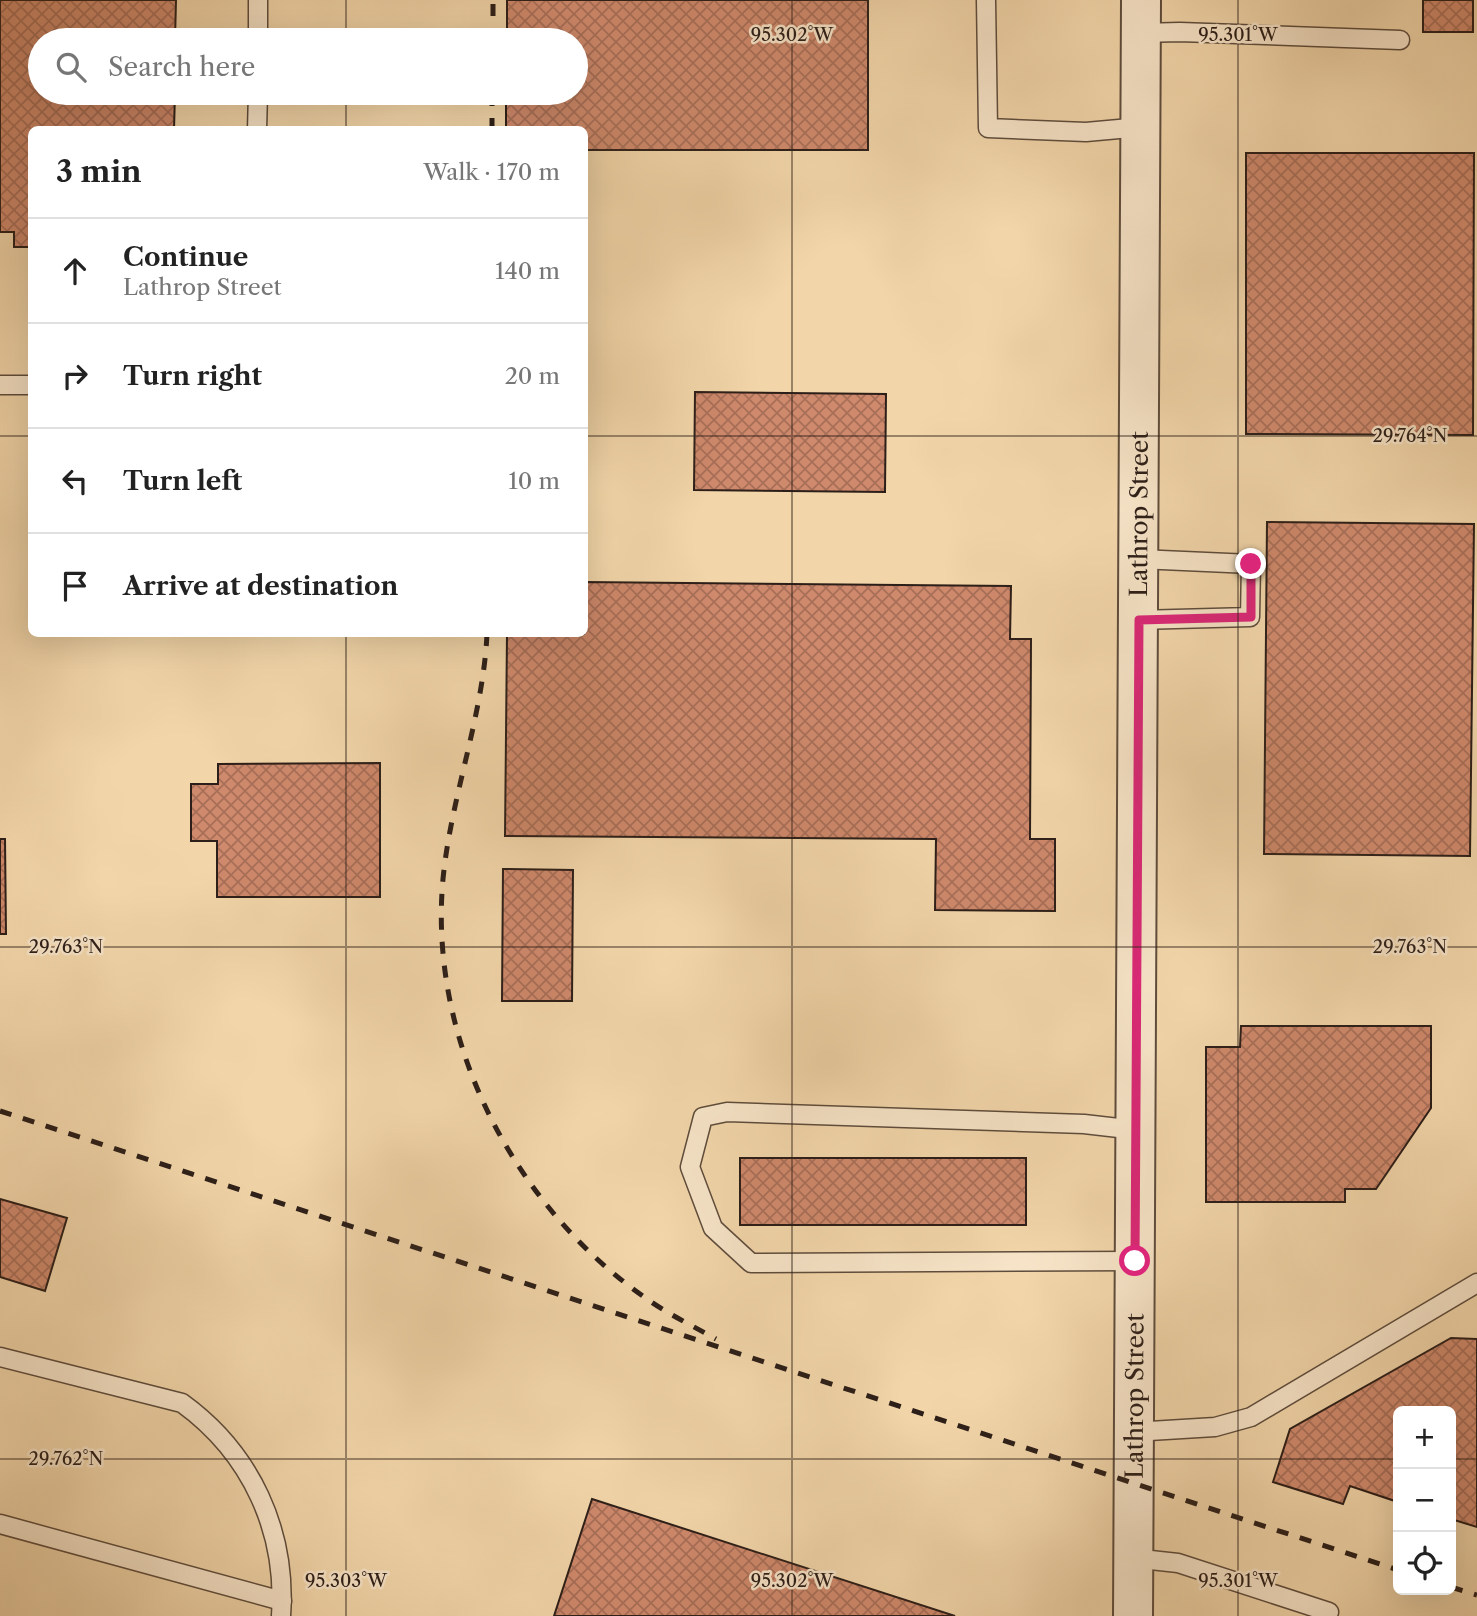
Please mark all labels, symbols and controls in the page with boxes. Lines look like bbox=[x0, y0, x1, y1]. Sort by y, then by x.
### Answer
text: 95.302°W bbox=[751, 24, 835, 46]
text: 95.301°W bbox=[1198, 24, 1279, 46]
search box bbox=[28, 28, 588, 105]
icon: search bbox=[52, 48, 90, 86]
text: Search here bbox=[108, 51, 255, 83]
text: 3 min bbox=[56, 153, 142, 190]
text: Walk · 170 m bbox=[423, 158, 560, 186]
text: Continue bbox=[123, 241, 248, 273]
icon: ahead bbox=[56, 252, 94, 290]
text: 140 m bbox=[495, 257, 560, 285]
text: Lathrop Street bbox=[123, 273, 282, 301]
icon: right bbox=[56, 357, 94, 395]
text: Turn right bbox=[123, 360, 262, 392]
text: 20 m bbox=[505, 362, 560, 390]
text: 29.764°N bbox=[1373, 425, 1447, 447]
street label: Lathrop Street bbox=[1124, 431, 1153, 597]
icon: left bbox=[56, 462, 94, 500]
text: Turn left bbox=[123, 465, 242, 497]
text: 10 m bbox=[508, 467, 560, 495]
route end bbox=[1235, 548, 1266, 579]
icon: arrive bbox=[56, 567, 94, 605]
text: Arrive at destination bbox=[123, 570, 398, 602]
text: 29.763°N bbox=[29, 936, 103, 958]
text: 29.763°N bbox=[1373, 936, 1447, 958]
route start bbox=[1119, 1245, 1150, 1276]
street label: Lathrop Street bbox=[1119, 1313, 1149, 1479]
map controls bbox=[1393, 1406, 1456, 1595]
button: + bbox=[1393, 1406, 1456, 1469]
text: 29.762°N bbox=[29, 1448, 104, 1470]
button: − bbox=[1393, 1469, 1456, 1532]
button: locate bbox=[1393, 1532, 1456, 1595]
text: 95.303°W bbox=[305, 1570, 388, 1592]
text: 95.302°W bbox=[751, 1570, 835, 1592]
text: 95.301°W bbox=[1198, 1570, 1279, 1592]

